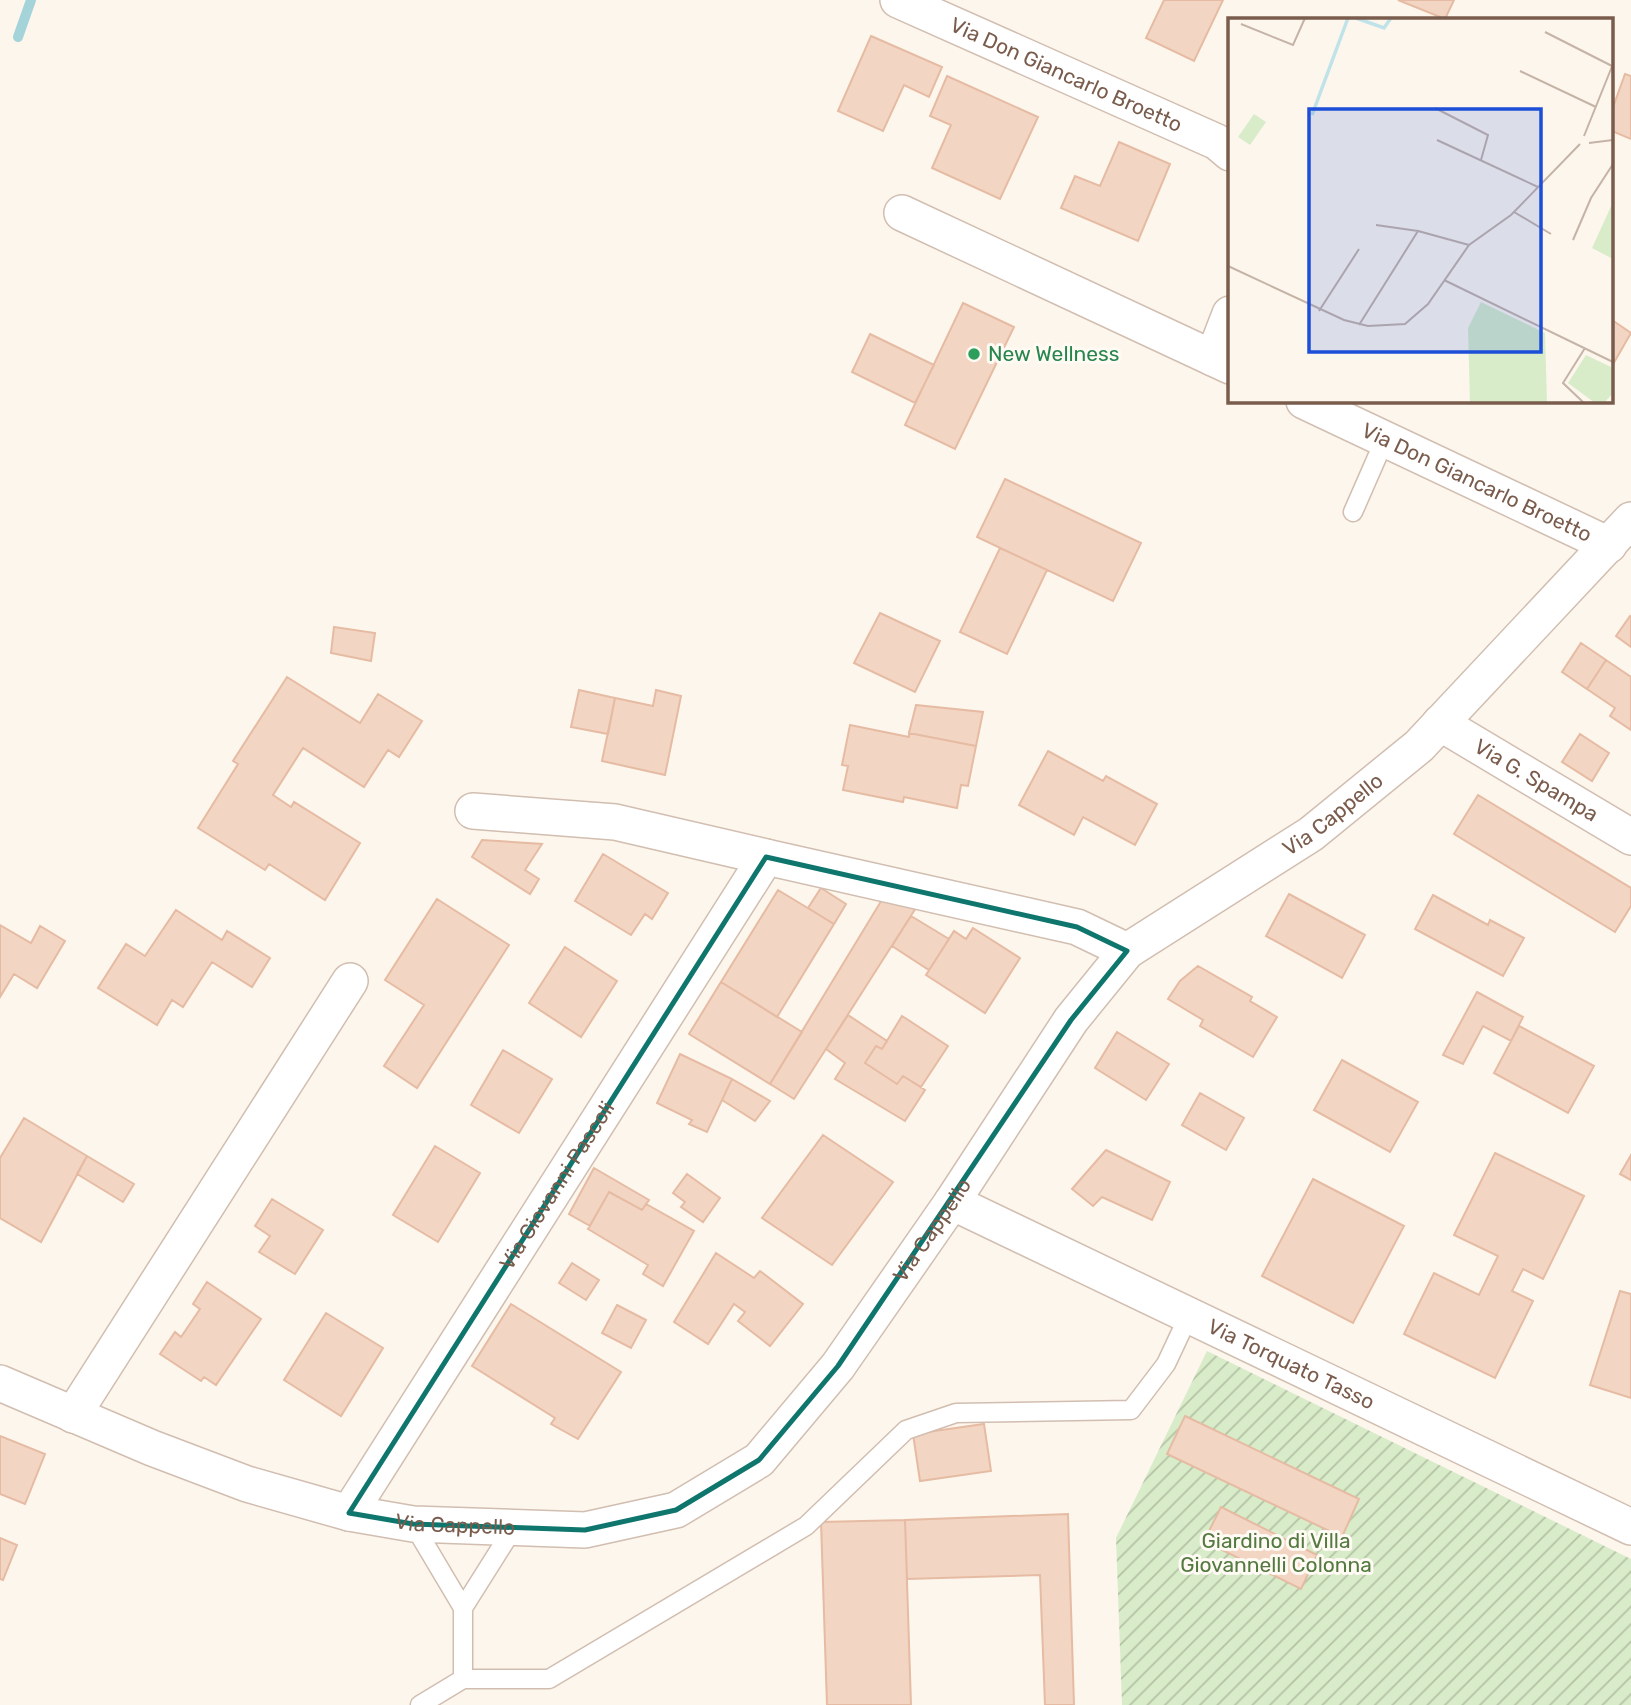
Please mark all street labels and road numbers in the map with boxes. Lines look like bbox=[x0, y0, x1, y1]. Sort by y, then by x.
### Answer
street label: Via Don Giancarlo Broetto bbox=[946, 12, 1186, 137]
street label: Via Don Giancarlo Broetto bbox=[1358, 417, 1596, 547]
street label: Via G. Spampa bbox=[1470, 733, 1603, 827]
street label: Via Cappello bbox=[1278, 768, 1388, 861]
street label: Via Giovanni Pascoli bbox=[494, 1096, 619, 1274]
street label: Via Cappello bbox=[887, 1174, 976, 1287]
street label: Via Torquato Tasso bbox=[1204, 1313, 1379, 1414]
street label: Via Cappello bbox=[393, 1508, 516, 1540]

